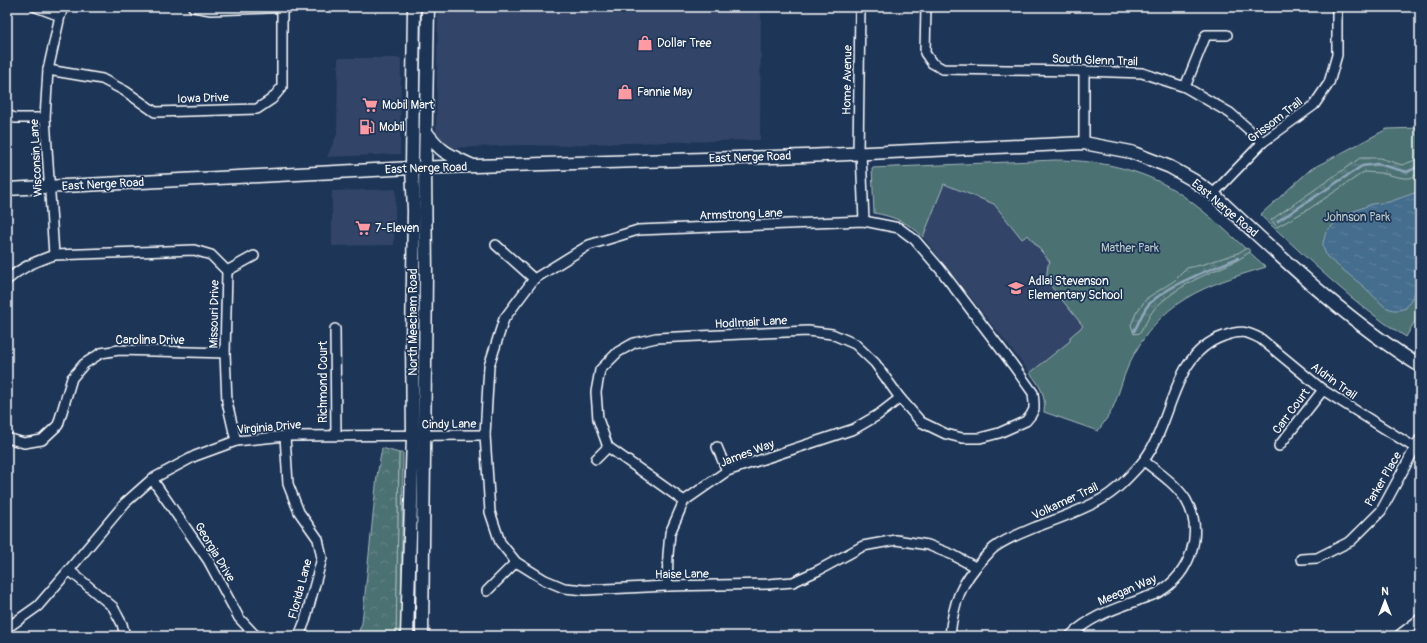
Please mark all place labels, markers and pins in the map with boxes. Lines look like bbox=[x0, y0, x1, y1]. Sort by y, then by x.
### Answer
shop icon: Dollar Tree bbox=[636, 34, 654, 52]
place label: Dollar Tree bbox=[657, 36, 711, 51]
shop icon: Fannie May bbox=[616, 83, 634, 101]
place label: Fannie May bbox=[637, 85, 692, 100]
supermarket icon: Mobil Mart bbox=[361, 96, 379, 114]
place label: Mobil Mart bbox=[382, 98, 434, 113]
fuel station icon: Mobil bbox=[358, 118, 376, 136]
place label: Mobil bbox=[379, 120, 405, 135]
supermarket icon: 7-Eleven bbox=[354, 219, 372, 237]
place label: 7-Eleven bbox=[375, 221, 420, 236]
place label: Adlai Stevenson Elementary School bbox=[1028, 274, 1123, 303]
school or university icon: Adlai Stevenson Elementary School bbox=[1007, 279, 1025, 297]

